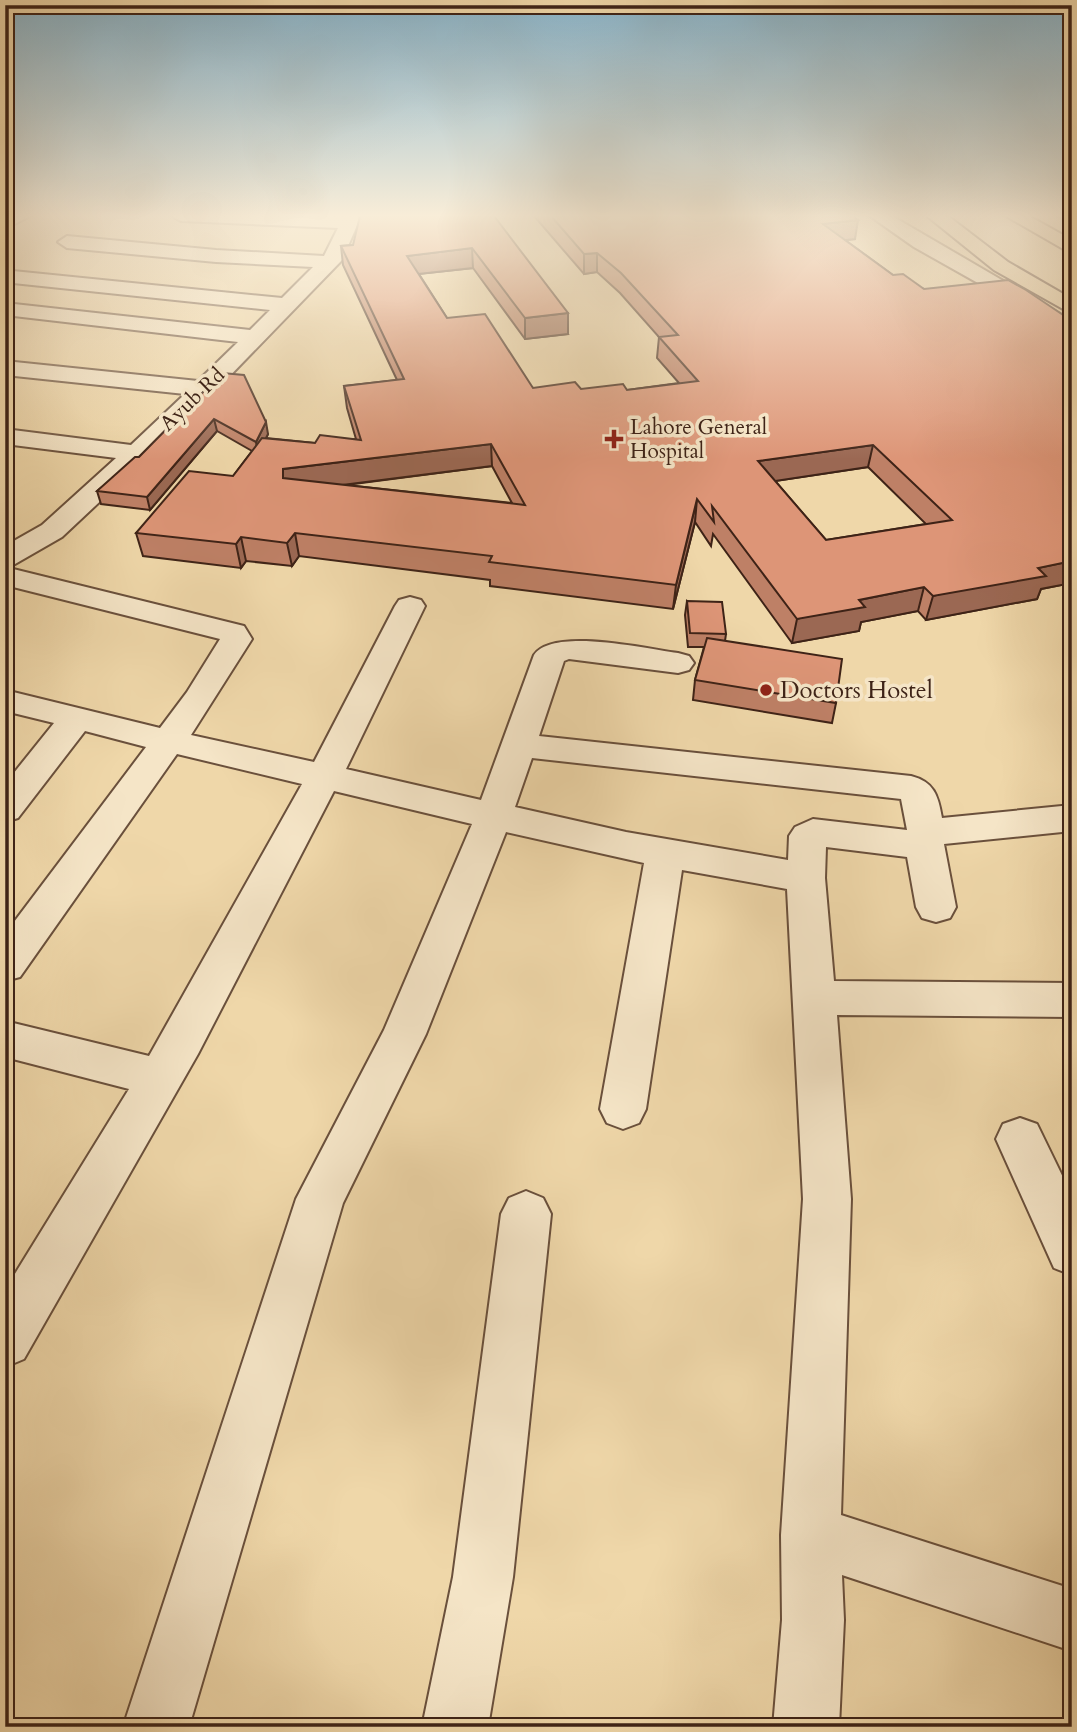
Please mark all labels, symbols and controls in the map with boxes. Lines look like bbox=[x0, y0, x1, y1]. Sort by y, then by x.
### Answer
street label: Ayub Rd bbox=[153, 361, 231, 438]
place label: Lahore General Hospital bbox=[630, 413, 767, 466]
marker: Lahore General Hospital bbox=[604, 429, 624, 449]
place label: Doctors Hostel bbox=[780, 674, 933, 707]
marker: Doctors Hostel bbox=[758, 682, 774, 698]

